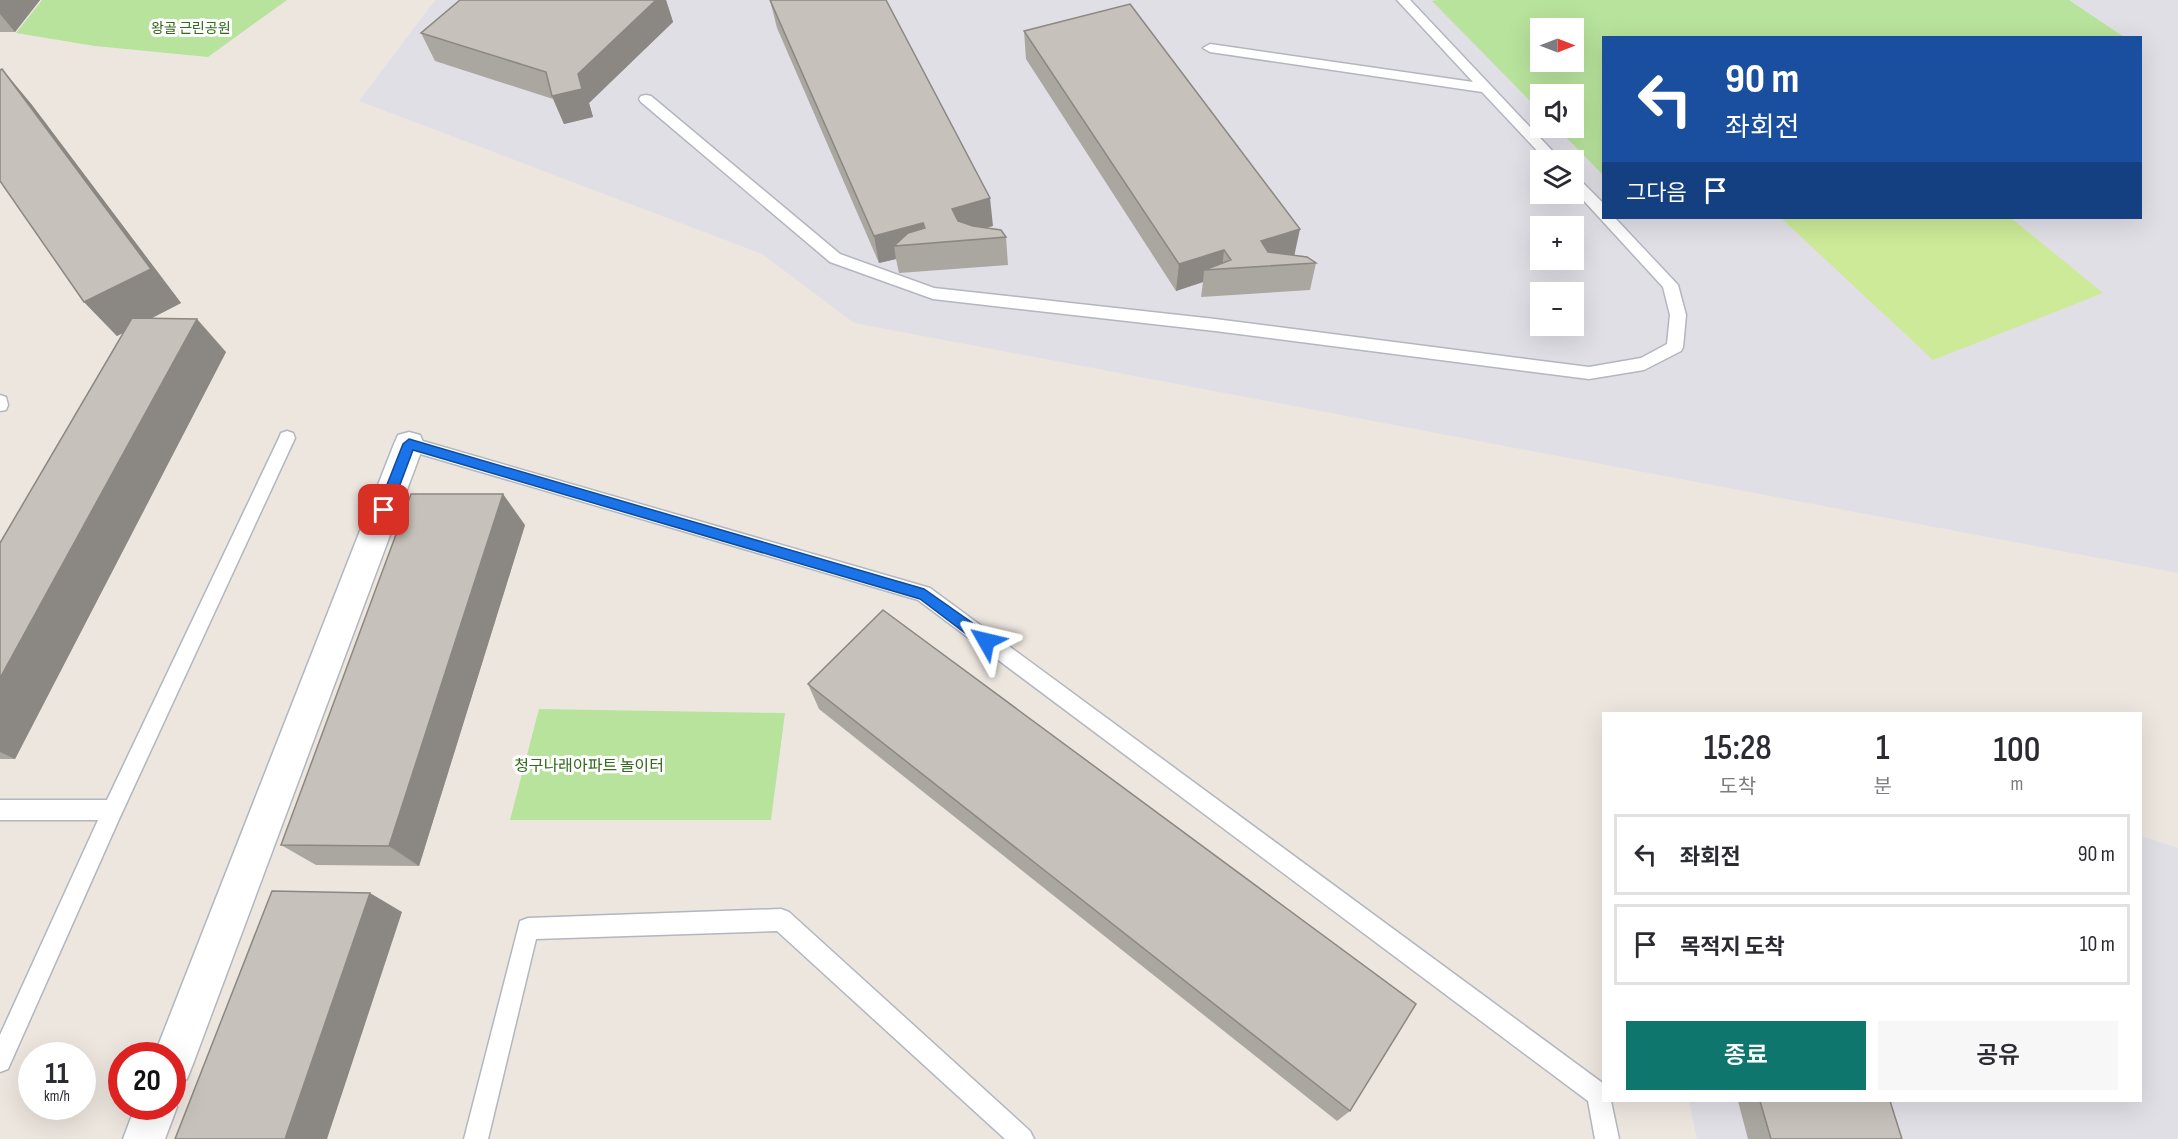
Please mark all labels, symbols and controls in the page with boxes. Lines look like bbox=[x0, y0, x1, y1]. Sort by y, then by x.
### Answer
north arrow bbox=[1530, 18, 1584, 72]
map controls bbox=[1530, 18, 1584, 336]
park label: 왕골 근린공원 bbox=[151, 20, 231, 37]
text: 90 m bbox=[1725, 54, 1799, 105]
icon: left bbox=[1626, 60, 1704, 138]
button: sound bbox=[1530, 84, 1584, 138]
text: 좌회전 bbox=[1725, 112, 1800, 144]
button: layers bbox=[1530, 150, 1584, 204]
icon: arrive bbox=[1699, 174, 1732, 207]
text: 그다음 bbox=[1626, 180, 1687, 207]
button: + bbox=[1530, 216, 1584, 270]
button: − bbox=[1530, 282, 1584, 336]
pin bbox=[358, 484, 409, 535]
icon: arrive bbox=[367, 493, 400, 526]
position arrow bbox=[954, 609, 1018, 673]
text: 15:28 bbox=[1704, 727, 1772, 770]
text: 1 bbox=[1876, 727, 1889, 770]
text: 100 bbox=[1994, 729, 2040, 772]
park label: 청구나래아파트 놀이터 bbox=[514, 757, 664, 776]
text: m bbox=[2010, 772, 2023, 796]
text: 도착 bbox=[1719, 775, 1756, 799]
text: 분 bbox=[1873, 775, 1892, 799]
icon: left bbox=[1629, 838, 1662, 871]
text: 90 m bbox=[2078, 841, 2115, 868]
text: 좌회전 bbox=[1680, 844, 1741, 871]
icon: arrive bbox=[1629, 928, 1662, 961]
text: 10 m bbox=[2080, 931, 2115, 958]
text: 목적지 도착 bbox=[1680, 934, 1785, 961]
button: 종료 bbox=[1626, 1021, 1866, 1090]
button: 공유 bbox=[1878, 1021, 2118, 1090]
speed limit sign: 20 bbox=[108, 1042, 186, 1120]
text: 11 bbox=[45, 1056, 69, 1092]
text: km/h bbox=[44, 1087, 70, 1106]

